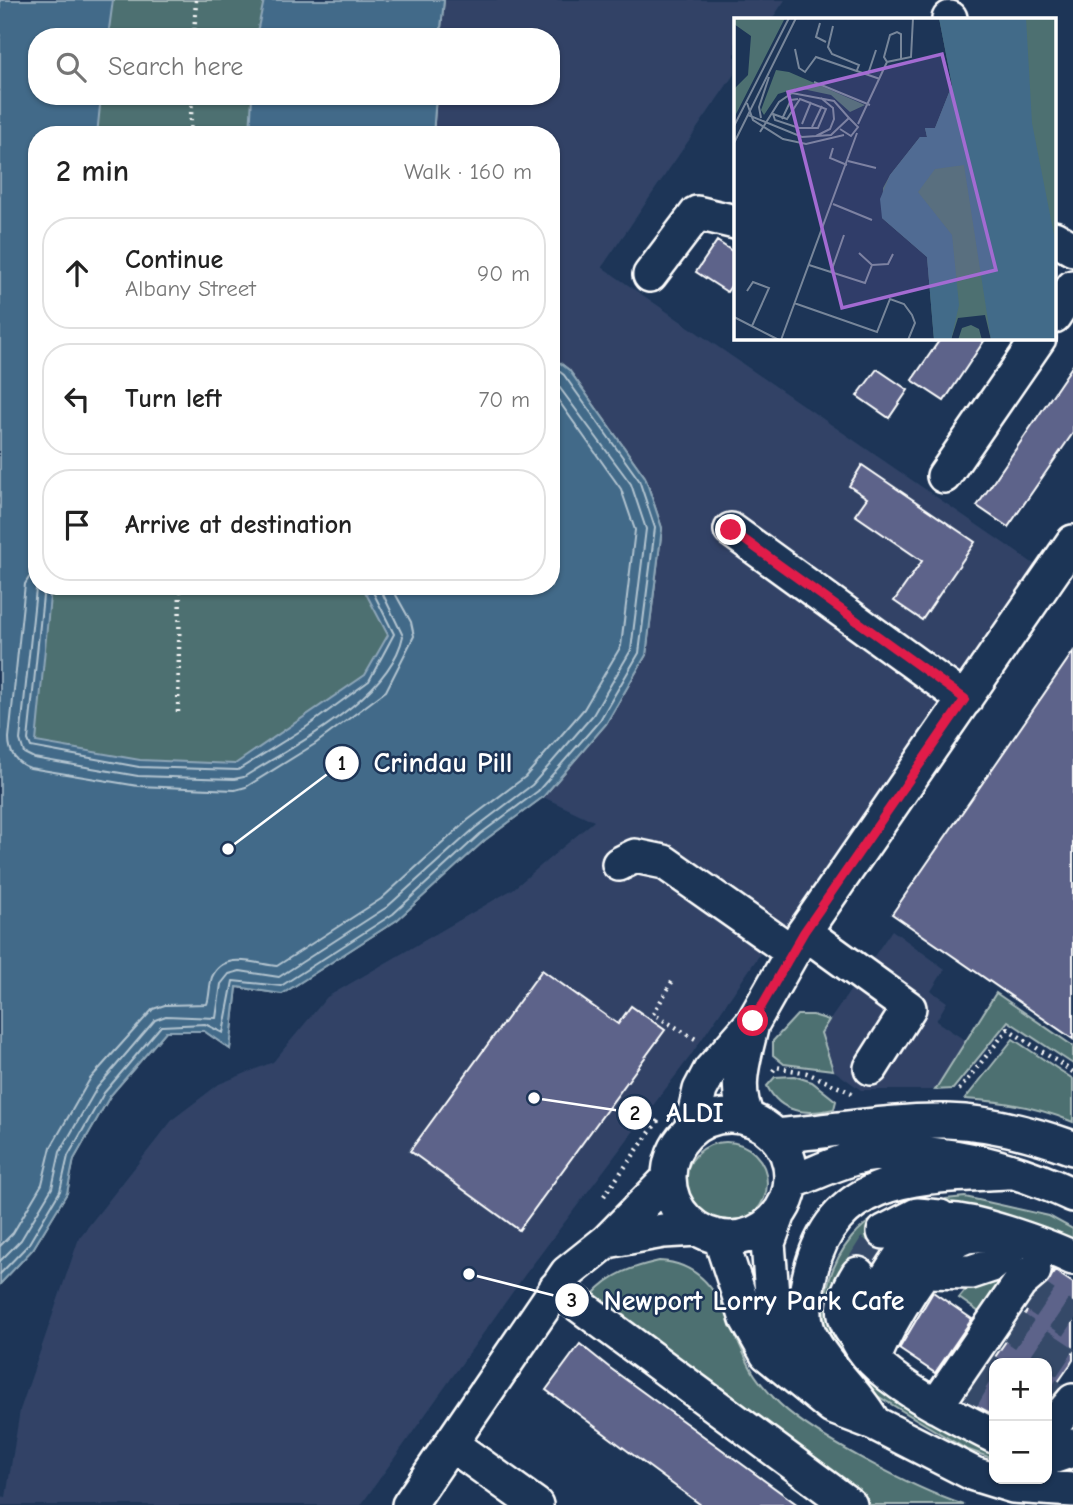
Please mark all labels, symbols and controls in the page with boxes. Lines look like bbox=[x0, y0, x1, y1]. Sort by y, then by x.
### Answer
inset map bbox=[734, 18, 1056, 340]
search box bbox=[28, 28, 560, 105]
icon: search bbox=[52, 48, 90, 86]
text: Search here bbox=[108, 52, 243, 82]
text: 2 min bbox=[56, 154, 129, 189]
text: Walk · 160 m bbox=[404, 158, 532, 185]
text: Continue bbox=[125, 245, 223, 275]
icon: ahead bbox=[58, 254, 96, 292]
text: 90 m bbox=[477, 260, 530, 287]
text: Albany Street bbox=[125, 275, 256, 302]
icon: left bbox=[58, 380, 96, 418]
text: Turn left bbox=[125, 384, 222, 414]
text: 70 m bbox=[478, 386, 530, 413]
icon: arrive bbox=[58, 506, 96, 544]
text: Arrive at destination bbox=[125, 510, 352, 540]
route end bbox=[715, 514, 746, 545]
callout: Crindau Pill bbox=[325, 738, 527, 787]
text: Crindau Pill bbox=[374, 747, 512, 779]
text: 1 bbox=[338, 751, 346, 775]
route start bbox=[737, 1005, 768, 1036]
callout: ALDI bbox=[617, 1088, 738, 1137]
text: ALDI bbox=[666, 1097, 724, 1129]
text: 2 bbox=[630, 1101, 640, 1125]
callout: Newport Lorry Park Cafe bbox=[555, 1275, 919, 1324]
text: Newport Lorry Park Cafe bbox=[604, 1285, 905, 1317]
text: 3 bbox=[567, 1288, 577, 1312]
map controls bbox=[989, 1358, 1052, 1484]
button: + bbox=[989, 1358, 1052, 1421]
button: − bbox=[989, 1421, 1052, 1484]

